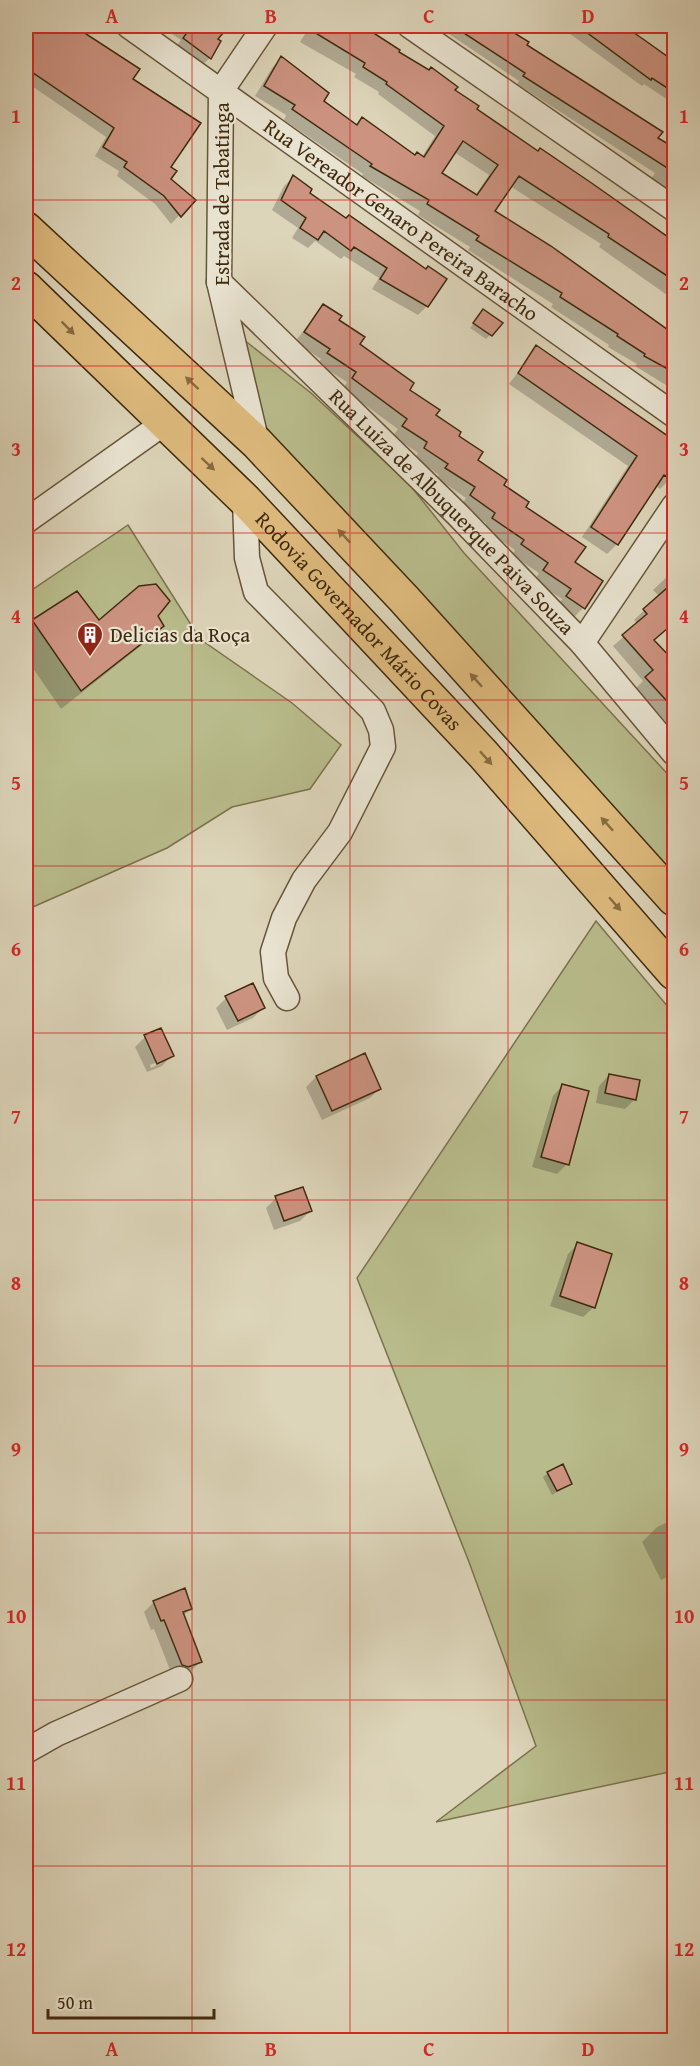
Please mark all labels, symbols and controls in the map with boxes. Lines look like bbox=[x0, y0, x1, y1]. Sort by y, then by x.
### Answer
text: A bbox=[106, 1, 119, 30]
text: B bbox=[265, 1, 277, 30]
text: C bbox=[423, 1, 435, 30]
text: D bbox=[581, 1, 595, 30]
text: 1 bbox=[11, 101, 21, 130]
text: 1 bbox=[679, 101, 689, 130]
street label: Estrada de Tabatinga bbox=[206, 102, 237, 286]
street label: Rua Vereador Genaro Pereira Baracho bbox=[257, 111, 545, 329]
text: 2 bbox=[11, 268, 21, 297]
text: 2 bbox=[679, 268, 689, 297]
one-way arrow bbox=[61, 320, 75, 334]
one-way arrow bbox=[185, 376, 200, 390]
street label: Rua Luiza de Albuquerque Paiva Souza bbox=[322, 381, 582, 642]
text: 3 bbox=[11, 434, 21, 463]
text: 3 bbox=[679, 434, 689, 463]
one-way arrow bbox=[200, 457, 215, 471]
street label: Rodovia Governador Mário Covas bbox=[248, 504, 470, 738]
one-way arrow bbox=[337, 529, 351, 544]
text: 4 bbox=[11, 601, 21, 630]
text: 4 bbox=[679, 601, 689, 630]
place label: Delicias da Roça bbox=[110, 619, 250, 650]
building icon: Delicias da Roça bbox=[75, 620, 105, 658]
one-way arrow bbox=[470, 673, 483, 688]
one-way arrow bbox=[479, 750, 492, 765]
text: 5 bbox=[11, 768, 21, 797]
text: 5 bbox=[679, 768, 689, 797]
one-way arrow bbox=[601, 817, 614, 832]
one-way arrow bbox=[608, 897, 622, 912]
text: 6 bbox=[11, 934, 21, 963]
text: 6 bbox=[679, 934, 689, 963]
text: 7 bbox=[11, 1101, 21, 1130]
text: 7 bbox=[679, 1101, 689, 1130]
text: 8 bbox=[11, 1268, 21, 1297]
text: 8 bbox=[679, 1268, 689, 1297]
text: 9 bbox=[11, 1434, 21, 1463]
text: 9 bbox=[679, 1434, 689, 1463]
text: 10 bbox=[6, 1601, 26, 1630]
text: 10 bbox=[674, 1601, 694, 1630]
text: 11 bbox=[6, 1768, 26, 1797]
text: 11 bbox=[674, 1768, 694, 1797]
text: 12 bbox=[6, 1934, 26, 1963]
text: 12 bbox=[674, 1934, 694, 1963]
scale bar bbox=[48, 1982, 214, 2020]
text: 50 m bbox=[57, 1989, 93, 2016]
text: A bbox=[106, 2034, 119, 2063]
text: B bbox=[265, 2034, 277, 2063]
text: C bbox=[423, 2034, 435, 2063]
text: D bbox=[581, 2034, 595, 2063]

